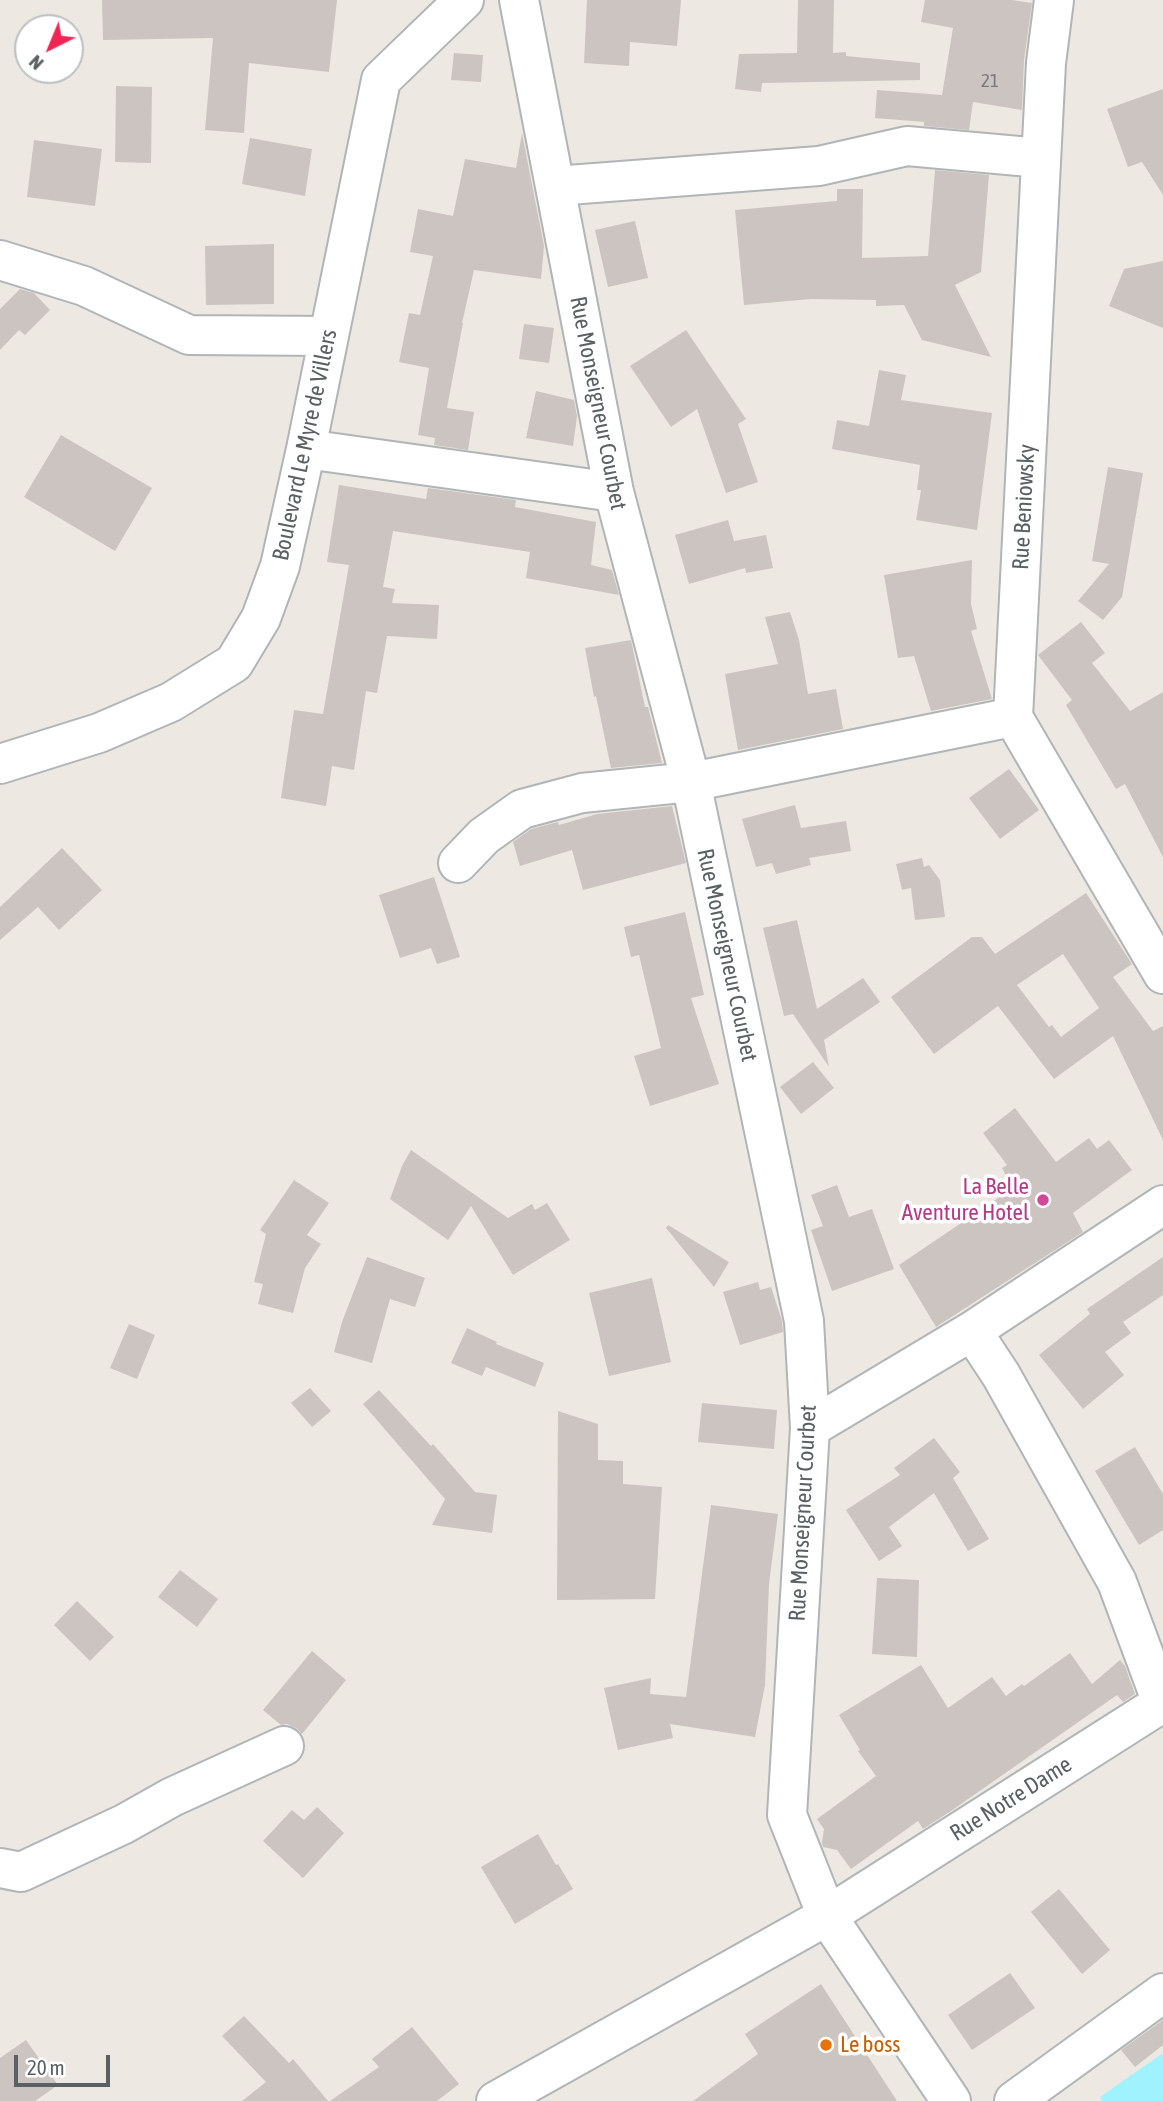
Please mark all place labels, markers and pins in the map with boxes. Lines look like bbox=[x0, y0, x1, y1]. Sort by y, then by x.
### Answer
place label: La Belle Aventure Hotel bbox=[902, 1173, 1029, 1227]
marker: La Belle Aventure Hotel bbox=[1035, 1192, 1051, 1208]
place label: Le boss bbox=[840, 2031, 900, 2059]
marker: Le boss bbox=[818, 2037, 834, 2053]

